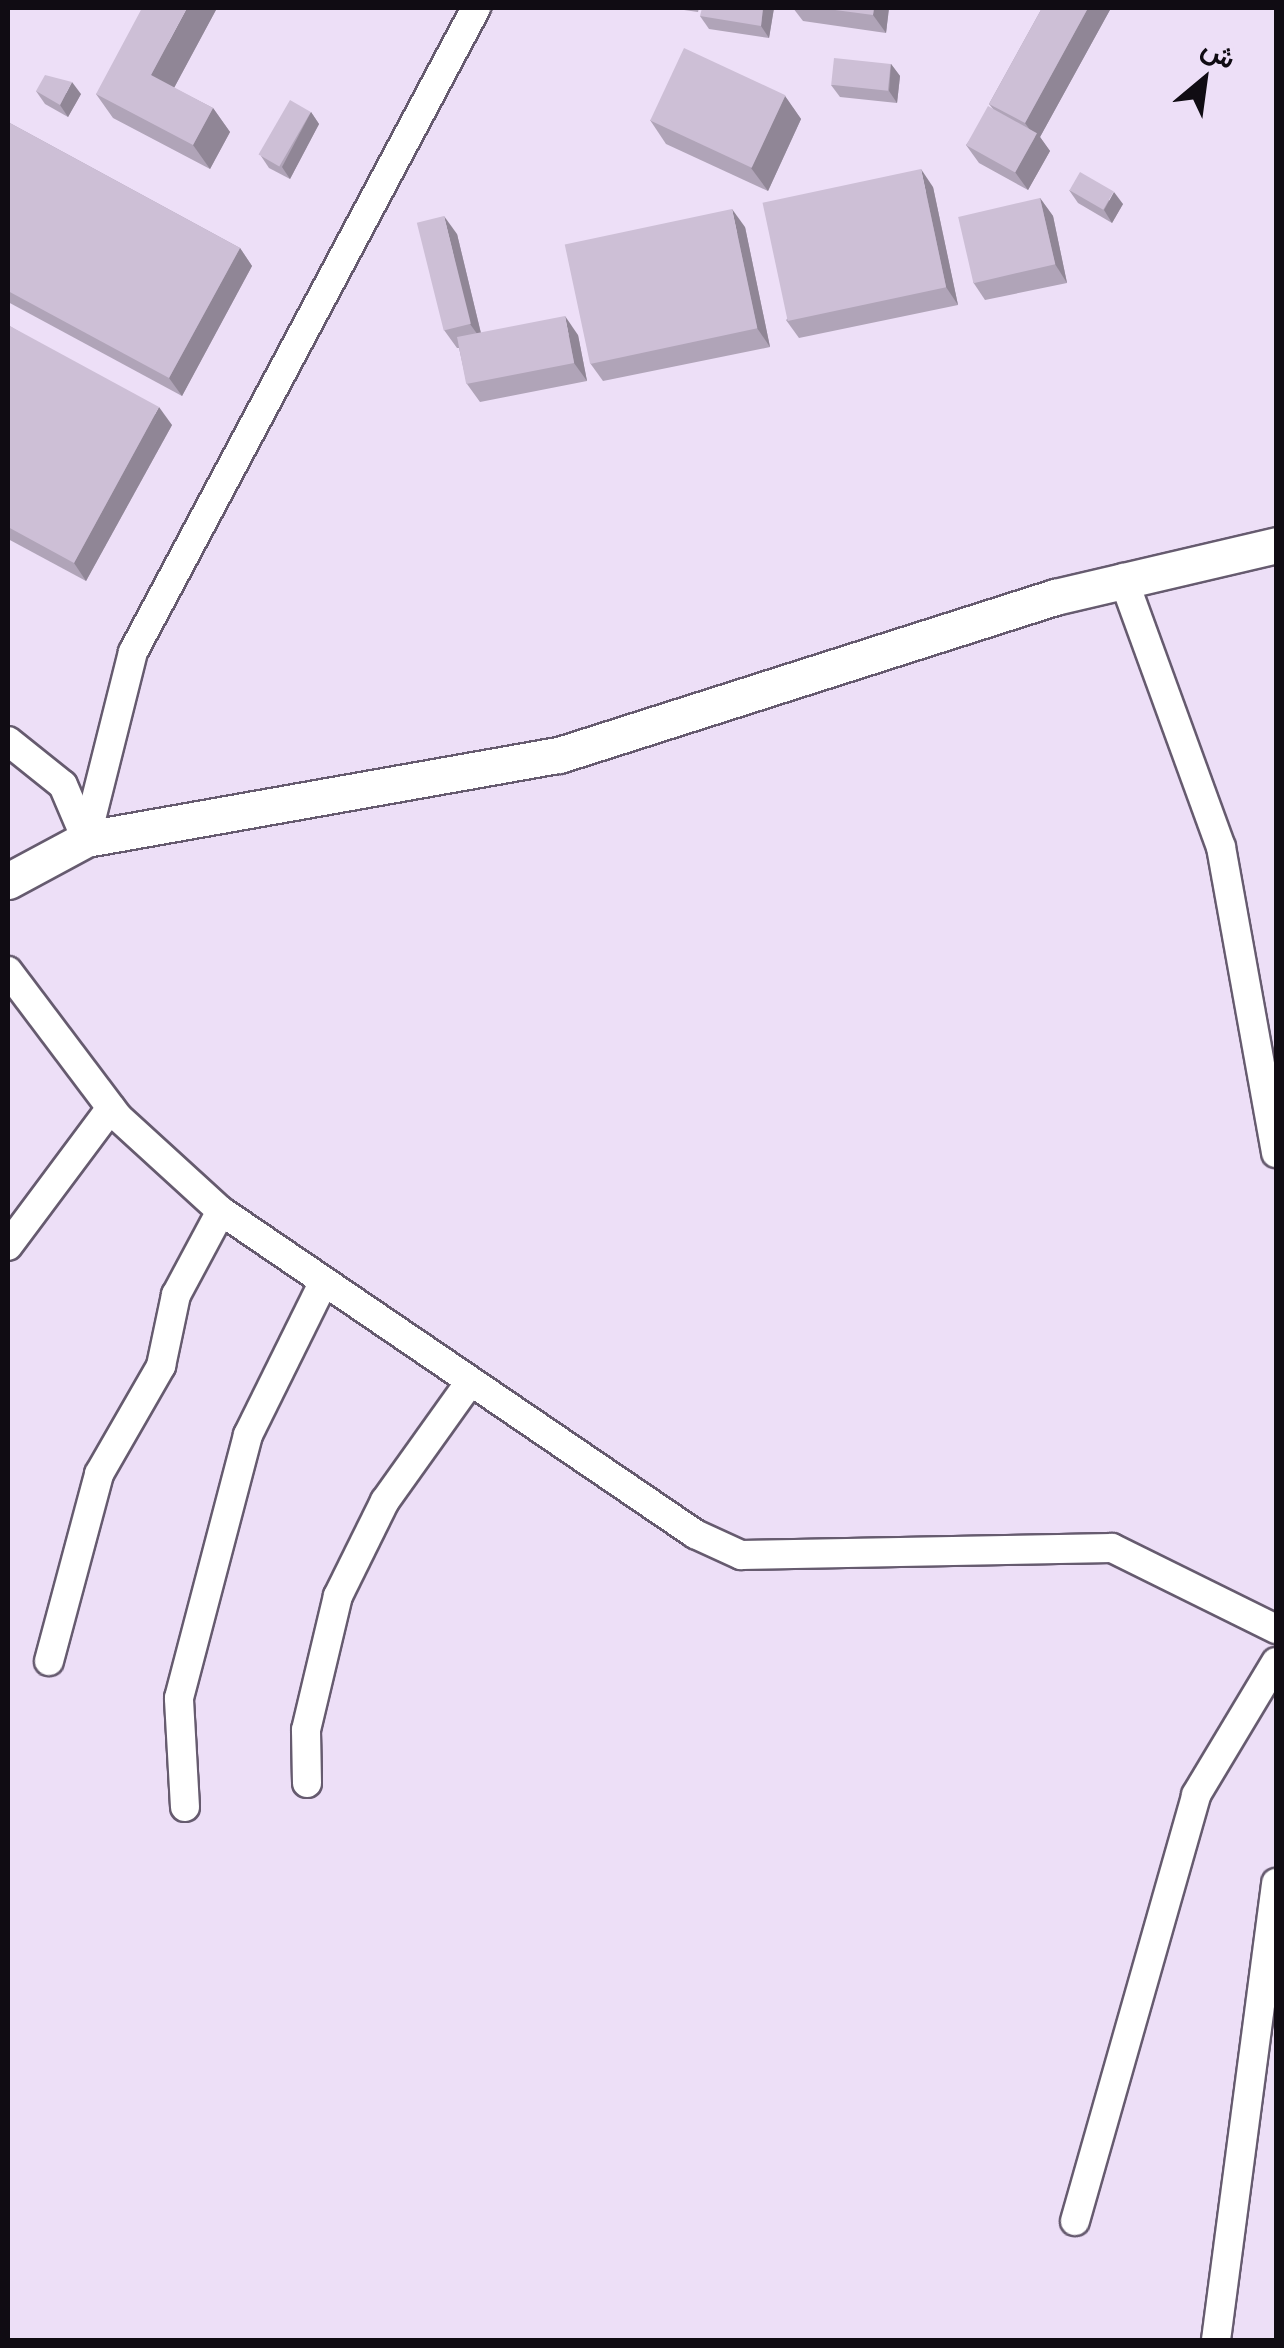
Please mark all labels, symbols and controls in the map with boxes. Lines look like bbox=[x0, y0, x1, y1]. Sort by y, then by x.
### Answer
text: ش bbox=[1194, 27, 1243, 79]
north arrow bbox=[1154, 30, 1254, 130]

